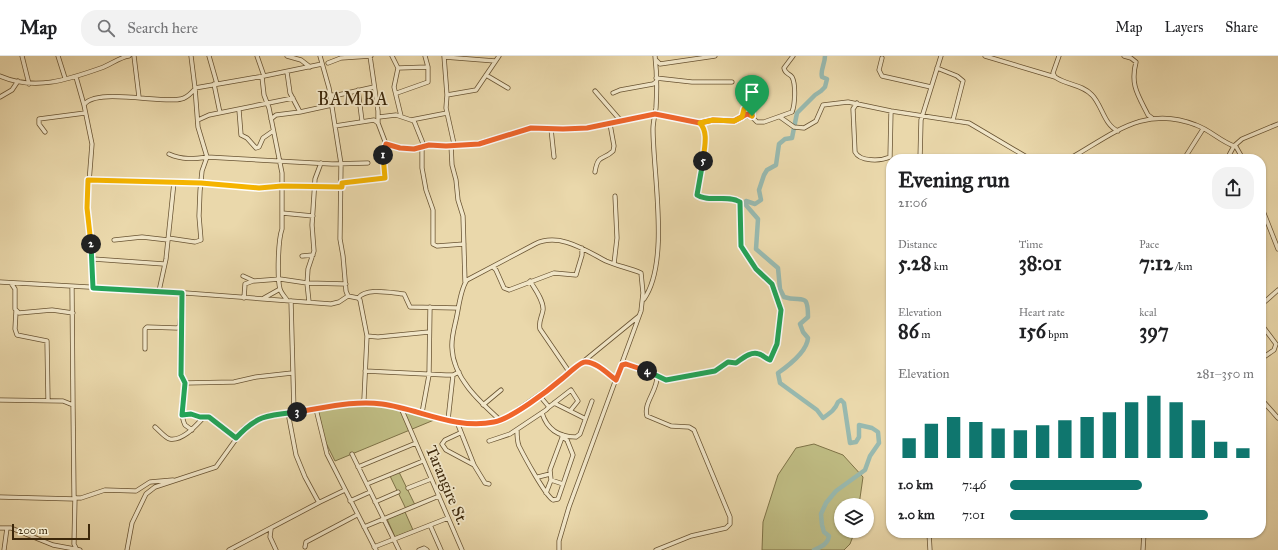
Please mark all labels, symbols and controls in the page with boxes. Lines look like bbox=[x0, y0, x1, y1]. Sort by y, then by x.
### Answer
search box bbox=[81, 10, 361, 46]
text: Map bbox=[20, 16, 57, 39]
icon: search bbox=[95, 17, 117, 39]
text: Search here bbox=[127, 19, 198, 37]
text: Map bbox=[1115, 19, 1143, 36]
text: Layers bbox=[1165, 19, 1203, 36]
text: Share bbox=[1225, 19, 1258, 36]
pin bbox=[735, 75, 769, 116]
icon: arrive bbox=[741, 81, 763, 103]
district label: BAMBA bbox=[317, 88, 389, 110]
pin: 1 bbox=[373, 145, 393, 165]
text: 1 bbox=[381, 148, 385, 161]
pin: 5 bbox=[693, 151, 713, 171]
text: 5 bbox=[700, 154, 706, 167]
text: Evening run bbox=[898, 166, 1010, 193]
button: share bbox=[1212, 167, 1254, 209]
text: 21:06 bbox=[898, 195, 927, 211]
pin: 2 bbox=[81, 234, 101, 254]
text: 2 bbox=[88, 237, 94, 250]
text: Distance bbox=[898, 238, 937, 251]
text: Time bbox=[1019, 238, 1043, 251]
text: Pace bbox=[1139, 238, 1159, 251]
text: 5.28 bbox=[898, 251, 931, 275]
text: 38:01 bbox=[1019, 251, 1062, 275]
text: 7:12 bbox=[1139, 251, 1173, 275]
text: km bbox=[931, 260, 948, 273]
text: /km bbox=[1173, 260, 1193, 273]
text: Elevation bbox=[898, 306, 942, 319]
text: Heart rate bbox=[1019, 306, 1065, 319]
text: kcal bbox=[1139, 306, 1157, 319]
text: 86 bbox=[898, 319, 919, 343]
text: 156 bbox=[1019, 319, 1046, 343]
text: 397 bbox=[1139, 319, 1169, 343]
text: m bbox=[919, 328, 931, 341]
text: bpm bbox=[1046, 328, 1068, 341]
pin: 4 bbox=[637, 361, 657, 381]
text: 4 bbox=[644, 364, 650, 377]
text: Elevation bbox=[898, 366, 950, 382]
text: 281–350 m bbox=[1196, 366, 1254, 382]
pin: 3 bbox=[287, 402, 307, 422]
text: 3 bbox=[295, 405, 299, 418]
street label: Tarangire St. bbox=[421, 443, 472, 528]
text: 1.0 km bbox=[898, 477, 933, 493]
text: 7:46 bbox=[962, 477, 986, 493]
map controls bbox=[834, 498, 874, 538]
button: layers bbox=[834, 498, 874, 538]
text: 2.0 km bbox=[898, 507, 935, 523]
text: 7:01 bbox=[962, 507, 985, 523]
scale bar bbox=[12, 522, 90, 541]
text: 200 m bbox=[18, 524, 48, 537]

